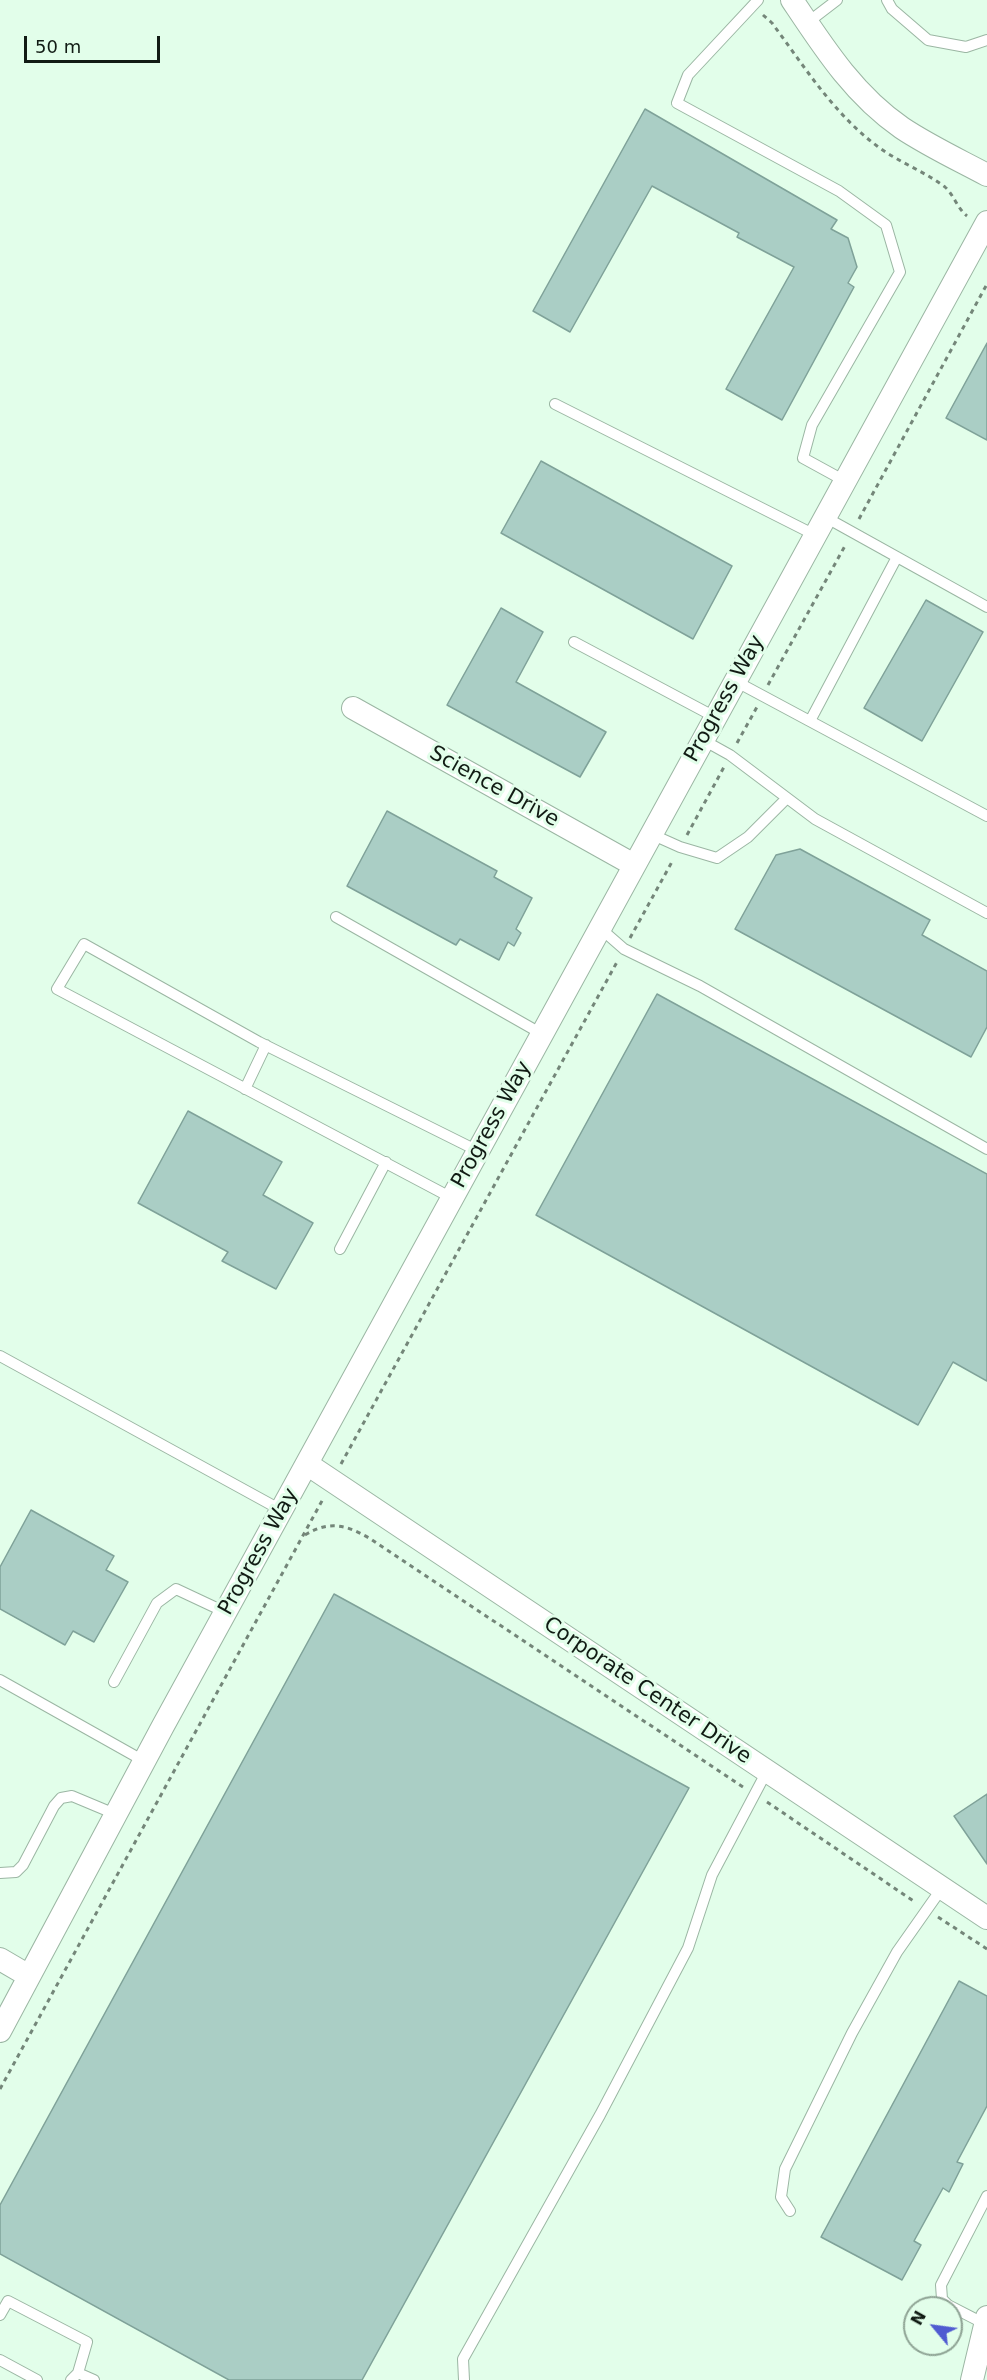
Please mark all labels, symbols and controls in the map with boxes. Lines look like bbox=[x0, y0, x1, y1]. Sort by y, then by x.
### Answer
scale bar bbox=[27, 24, 164, 62]
text: 50 m bbox=[35, 36, 81, 57]
street label: Progress Way bbox=[680, 631, 770, 767]
street label: Science Drive bbox=[425, 741, 563, 833]
street label: Progress Way bbox=[447, 1057, 537, 1193]
street label: Progress Way bbox=[214, 1484, 304, 1620]
street label: Corporate Center Drive bbox=[538, 1612, 756, 1770]
north arrow bbox=[903, 2296, 963, 2356]
text: N bbox=[907, 2308, 930, 2328]

